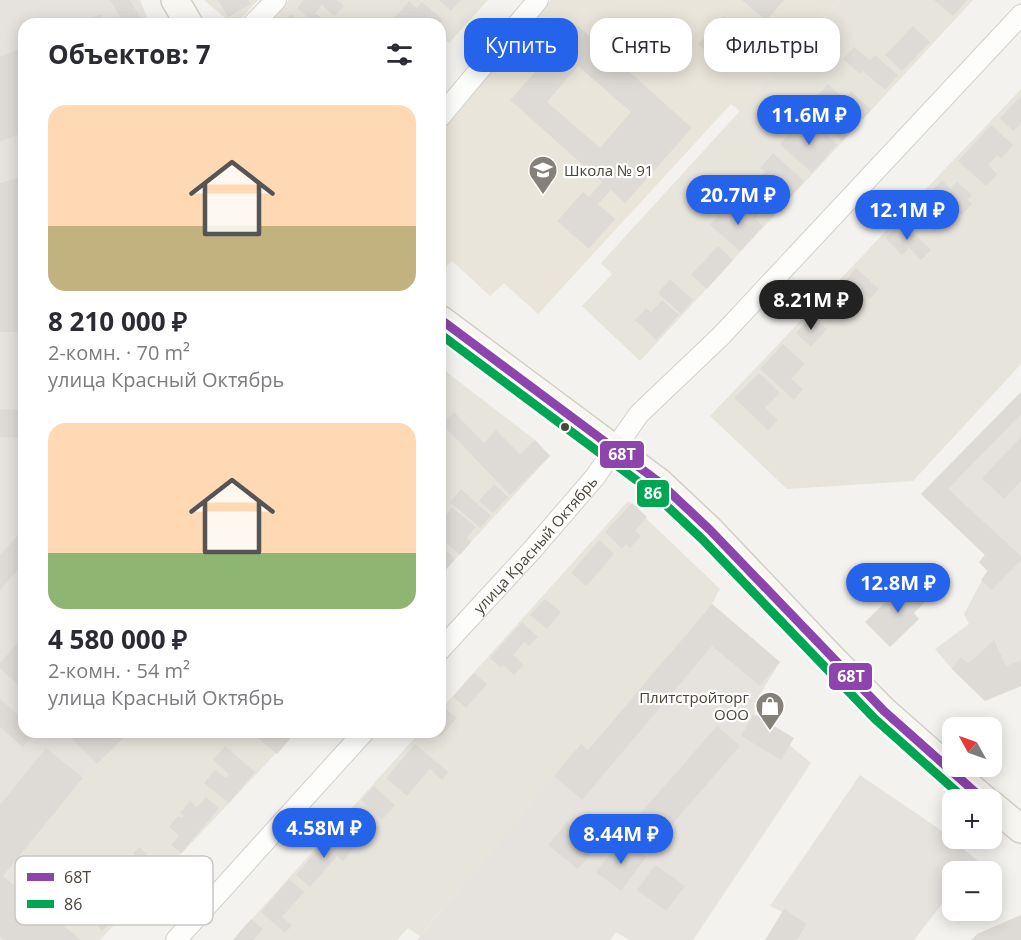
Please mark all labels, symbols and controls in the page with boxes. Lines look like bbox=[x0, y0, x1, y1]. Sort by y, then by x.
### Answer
chip: Купить bbox=[464, 18, 578, 72]
chip: Снять bbox=[590, 18, 692, 72]
chip: Фильтры bbox=[704, 18, 840, 72]
text: Объектов: 7 bbox=[48, 36, 211, 72]
icon: filters bbox=[383, 38, 416, 71]
pin: 11.6M ₽ bbox=[754, 95, 864, 146]
text: 11.6M ₽ bbox=[771, 101, 847, 128]
icon: home bbox=[178, 144, 286, 252]
school or university icon: Школа № 91 bbox=[527, 154, 559, 196]
place label: Школа № 91 bbox=[564, 160, 653, 180]
pin: 20.7M ₽ bbox=[683, 175, 793, 226]
text: 20.7M ₽ bbox=[700, 181, 776, 208]
pin: 12.1M ₽ bbox=[852, 190, 962, 241]
text: 12.1M ₽ bbox=[869, 196, 945, 223]
pin: 8.21M ₽ bbox=[756, 280, 866, 331]
text: 8.21M ₽ bbox=[773, 286, 849, 313]
text: 8 210 000 ₽ bbox=[48, 303, 187, 339]
text: 2-комн. · 70 m² bbox=[48, 339, 190, 366]
text: улица Красный Октябрь bbox=[48, 366, 284, 393]
unlabelled marker bbox=[559, 421, 571, 433]
line badge: 68Т bbox=[599, 440, 645, 469]
text: 68Т bbox=[608, 443, 636, 465]
icon: home bbox=[178, 462, 286, 570]
street label: улица Красный Октябрь bbox=[469, 472, 602, 618]
line badge: 86 bbox=[636, 479, 670, 508]
text: 86 bbox=[644, 482, 662, 504]
pin: 12.8M ₽ bbox=[843, 563, 953, 614]
text: 12.8M ₽ bbox=[860, 569, 936, 596]
text: 4 580 000 ₽ bbox=[48, 621, 187, 657]
text: 2-комн. · 54 m² bbox=[48, 657, 190, 684]
line badge: 68Т bbox=[828, 662, 873, 691]
text: 68Т bbox=[837, 665, 865, 687]
text: улица Красный Октябрь bbox=[48, 684, 284, 711]
place label: Плитстройторг ООО bbox=[639, 687, 750, 724]
shop icon: Плитстройторг ООО bbox=[754, 690, 786, 732]
north arrow bbox=[942, 717, 1002, 777]
map controls bbox=[942, 717, 1002, 921]
button: + bbox=[942, 789, 1002, 849]
pin: 4.58M ₽ bbox=[269, 808, 379, 859]
text: 4.58M ₽ bbox=[286, 814, 362, 841]
pin: 8.44M ₽ bbox=[566, 814, 676, 865]
text: 8.44M ₽ bbox=[583, 820, 659, 847]
legend bbox=[15, 856, 213, 925]
button: − bbox=[942, 861, 1002, 921]
text: 68Т bbox=[64, 866, 91, 888]
text: 86 bbox=[64, 893, 82, 915]

